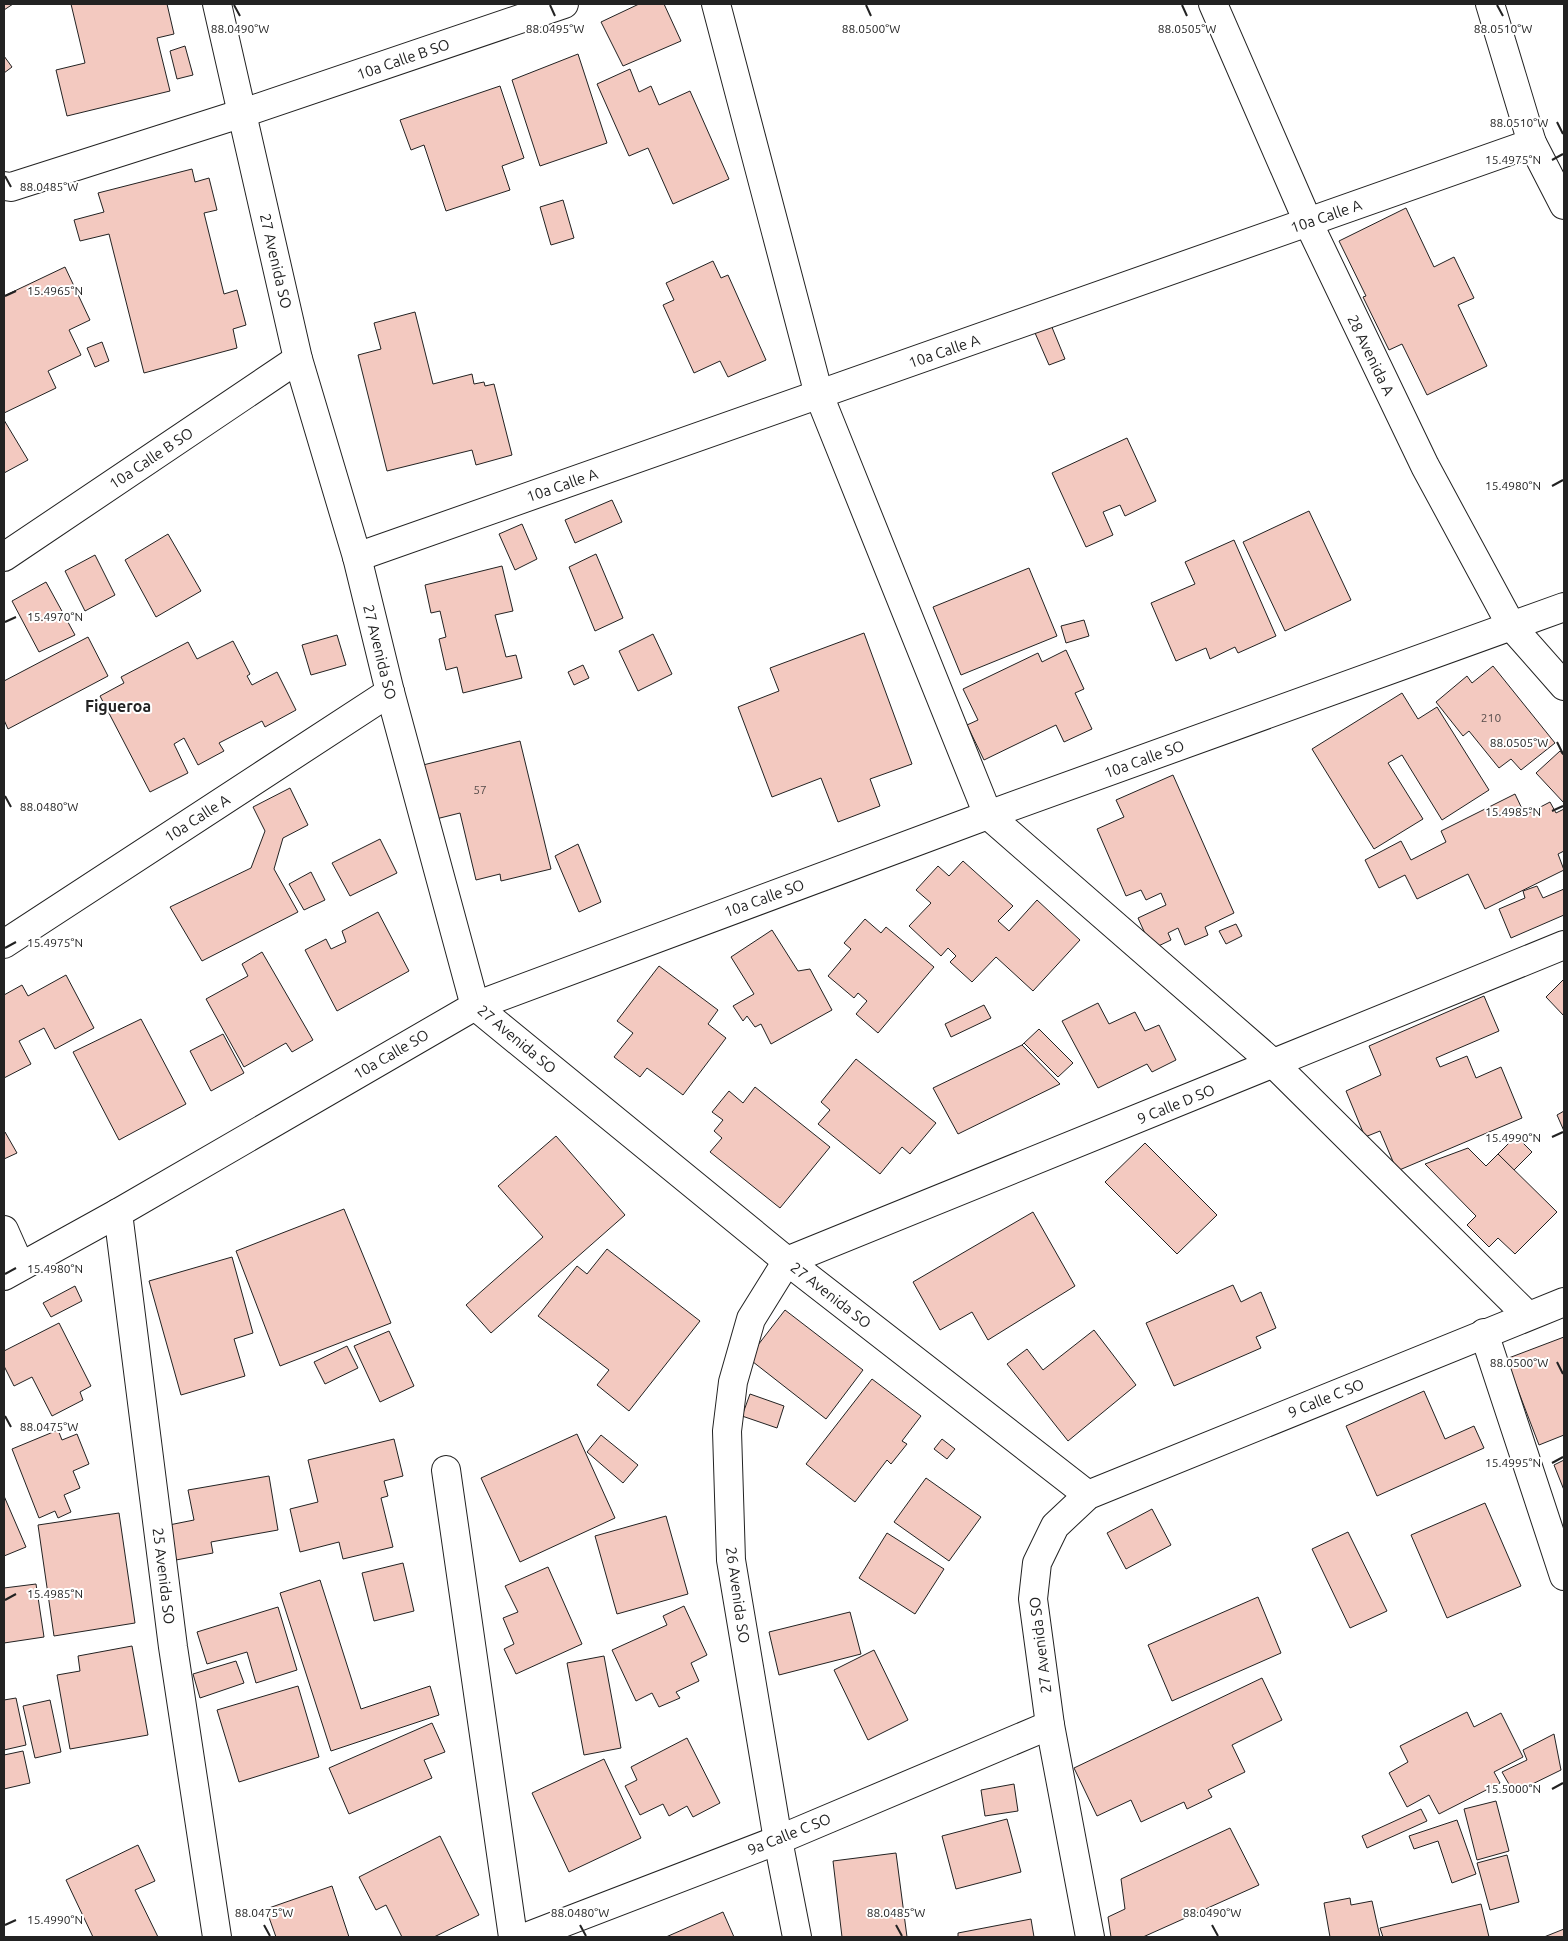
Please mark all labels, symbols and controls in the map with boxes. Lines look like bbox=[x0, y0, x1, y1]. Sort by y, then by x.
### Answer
text: 88.0490°W bbox=[211, 22, 269, 35]
text: 88.0495°W bbox=[526, 22, 584, 35]
text: 88.0500°W bbox=[842, 22, 900, 35]
text: 88.0505°W bbox=[1158, 22, 1216, 35]
text: 88.0510°W bbox=[1474, 22, 1532, 35]
street label: 10a Calle B SO bbox=[354, 35, 452, 83]
text: 88.0510°W bbox=[1490, 116, 1548, 129]
text: 15.4975°N bbox=[1485, 153, 1541, 166]
text: 88.0485°W bbox=[20, 180, 78, 193]
street label: 10a Calle A bbox=[1288, 196, 1364, 236]
street label: 27 Avenida SO bbox=[257, 212, 295, 310]
text: 15.4965°N bbox=[27, 284, 83, 297]
street label: 28 Avenida A bbox=[1344, 312, 1398, 398]
street label: 10a Calle A bbox=[906, 331, 982, 371]
street label: 10a Calle B SO bbox=[106, 424, 196, 492]
street label: 10a Calle A bbox=[524, 465, 600, 505]
text: 15.4980°N bbox=[1485, 479, 1541, 492]
street label: 27 Avenida SO bbox=[360, 603, 400, 701]
text: 15.4970°N bbox=[27, 610, 83, 623]
district label: Figueroa bbox=[85, 697, 151, 715]
house number: 210 bbox=[1481, 711, 1501, 724]
text: 88.0505°W bbox=[1490, 736, 1548, 749]
street label: 10a Calle SO bbox=[1102, 737, 1186, 781]
house number: 57 bbox=[473, 783, 487, 796]
street label: 10a Calle A bbox=[161, 790, 233, 845]
text: 88.0480°W bbox=[20, 800, 78, 813]
text: 15.4985°N bbox=[1485, 805, 1541, 818]
street label: 10a Calle SO bbox=[722, 876, 806, 920]
text: 15.4975°N bbox=[27, 936, 83, 949]
street label: 27 Avenida SO bbox=[474, 1001, 560, 1077]
street label: 10a Calle SO bbox=[350, 1026, 432, 1082]
street label: 9 Calle D SO bbox=[1135, 1081, 1217, 1127]
text: 15.4990°N bbox=[1485, 1131, 1541, 1144]
street label: 27 Avenida SO bbox=[787, 1258, 875, 1332]
text: 15.4980°N bbox=[27, 1262, 83, 1275]
text: 88.0500°W bbox=[1490, 1356, 1548, 1369]
street label: 9 Calle C SO bbox=[1285, 1375, 1367, 1421]
text: 88.0475°W bbox=[20, 1420, 78, 1433]
text: 15.4995°N bbox=[1485, 1456, 1541, 1469]
street label: 25 Avenida SO bbox=[150, 1527, 178, 1625]
street label: 26 Avenida SO bbox=[723, 1546, 753, 1644]
text: 15.4985°N bbox=[27, 1587, 83, 1600]
street label: 27 Avenida SO bbox=[1026, 1596, 1054, 1694]
text: 15.5000°N bbox=[1485, 1782, 1541, 1795]
street label: 9a Calle C SO bbox=[745, 1810, 833, 1858]
text: 88.0475°W bbox=[235, 1906, 293, 1919]
text: 88.0480°W bbox=[551, 1906, 609, 1919]
text: 88.0485°W bbox=[867, 1906, 925, 1919]
text: 88.0490°W bbox=[1183, 1906, 1241, 1919]
text: 15.4990°N bbox=[27, 1913, 83, 1926]

